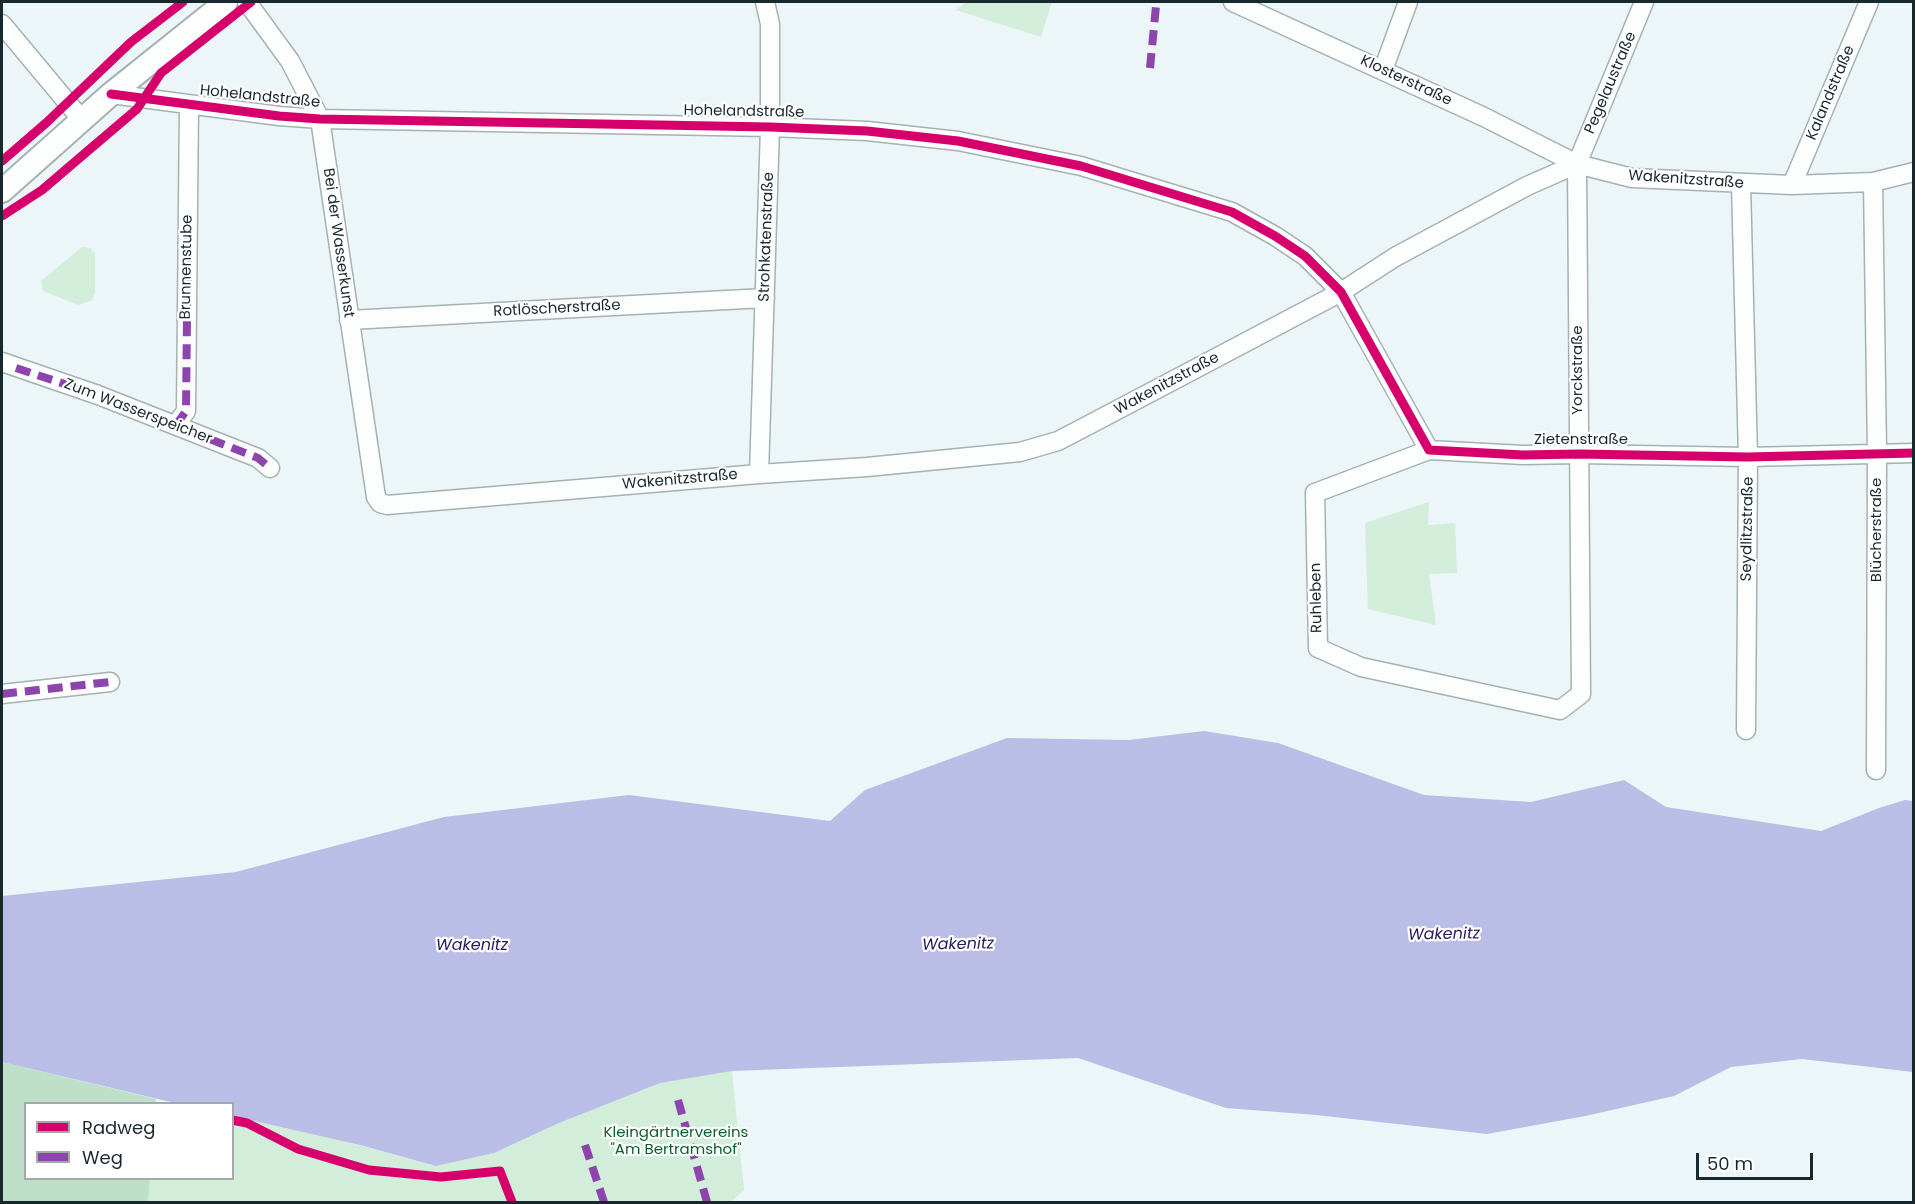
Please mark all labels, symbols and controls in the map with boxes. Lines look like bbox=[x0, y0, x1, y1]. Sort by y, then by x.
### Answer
street label: Pegelaustraße bbox=[1581, 29, 1641, 137]
street label: Kalandstraße bbox=[1803, 43, 1859, 143]
street label: Klosterstraße bbox=[1357, 52, 1455, 110]
street label: Hohelandstraße bbox=[199, 82, 321, 112]
street label: Hohelandstraße bbox=[683, 102, 805, 122]
street label: Bei der Wasserkunst bbox=[319, 167, 357, 319]
street label: Wakenitzstraße bbox=[1628, 167, 1744, 193]
street label: Strohkatenstraße bbox=[756, 172, 778, 302]
street label: Brunnenstube bbox=[177, 214, 197, 320]
street label: Rotlöscherstraße bbox=[493, 297, 621, 321]
street label: Yorckstraße bbox=[1569, 325, 1587, 415]
street label: Wakenitzstraße bbox=[1112, 349, 1222, 419]
street label: Zum Wasserspeicher bbox=[61, 375, 215, 449]
street label: Zietenstraße bbox=[1534, 431, 1628, 449]
street label: Wakenitzstraße bbox=[621, 466, 739, 494]
street label: Seydlitzstraße bbox=[1738, 476, 1758, 582]
street label: Blücherstraße bbox=[1868, 478, 1886, 582]
street label: Ruhleben bbox=[1307, 563, 1327, 633]
water label: Wakenitz bbox=[1408, 925, 1480, 945]
water label: Wakenitz bbox=[922, 935, 994, 955]
water label: Wakenitz bbox=[436, 936, 508, 956]
legend bbox=[24, 1102, 234, 1180]
text: Radweg bbox=[82, 1115, 155, 1140]
park label: Kleingärtnervereins "Am Bertramshof" bbox=[604, 1124, 748, 1159]
scale bar bbox=[1699, 1141, 1816, 1179]
text: Weg bbox=[82, 1145, 123, 1170]
text: 50 m bbox=[1707, 1151, 1753, 1176]

